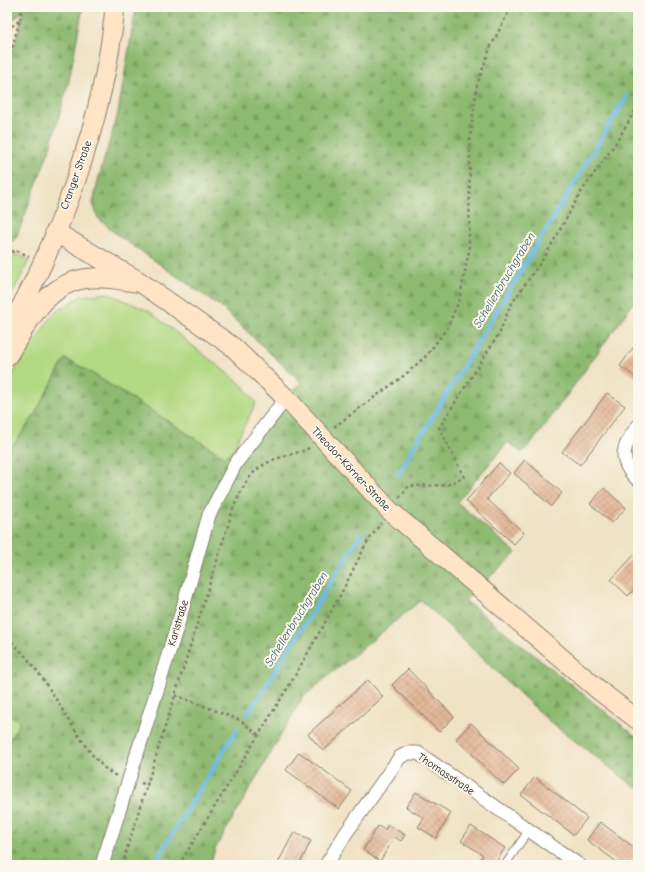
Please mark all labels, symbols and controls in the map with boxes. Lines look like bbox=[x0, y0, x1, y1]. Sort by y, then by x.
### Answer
street label: Cranger Straße bbox=[58, 138, 95, 211]
water label: Schellenbruchgraben bbox=[470, 230, 538, 330]
street label: Theodor-Körner-Straße bbox=[309, 424, 393, 514]
water label: Schellenbruchgraben bbox=[261, 569, 331, 669]
street label: Karlstraße bbox=[165, 598, 191, 648]
street label: Thomasstraße bbox=[415, 750, 477, 798]

